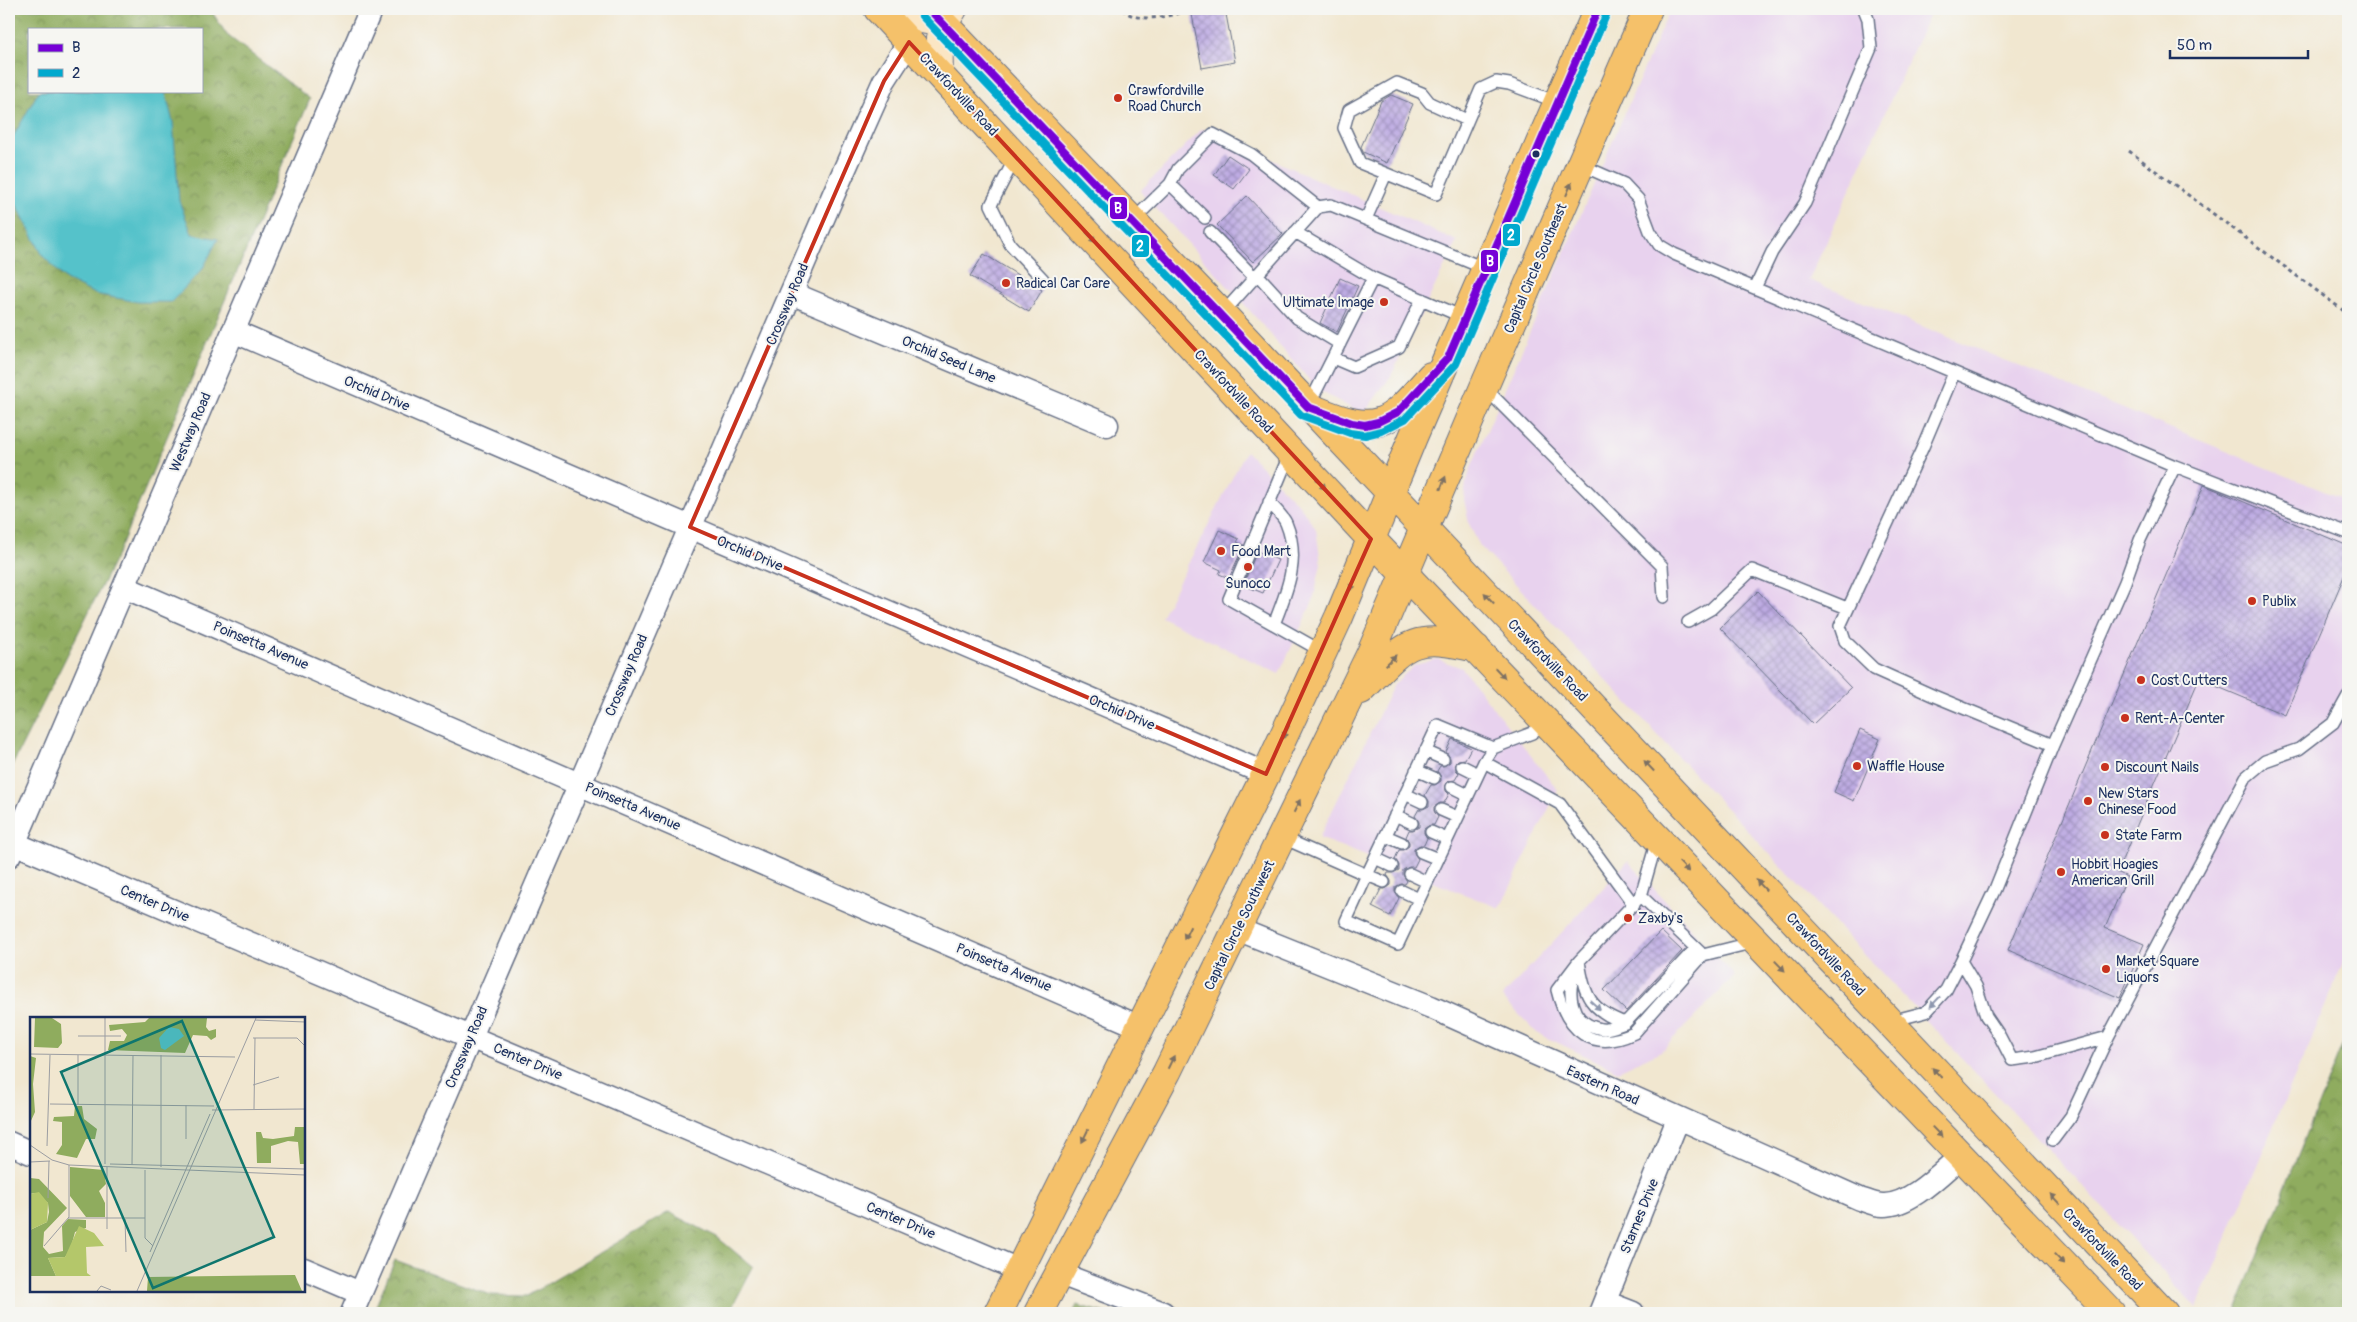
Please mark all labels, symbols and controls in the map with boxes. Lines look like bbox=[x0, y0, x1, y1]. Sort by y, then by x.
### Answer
legend bbox=[28, 28, 202, 92]
scale bar bbox=[2170, 28, 2307, 60]
text: 50 m bbox=[2177, 36, 2212, 55]
text: B bbox=[72, 38, 81, 57]
street label: Crawfordville Road bbox=[916, 49, 1002, 140]
text: 2 bbox=[72, 64, 80, 83]
place label: Crawfordville Road Church bbox=[1128, 82, 1204, 115]
marker: Crawfordville Road Church bbox=[1112, 92, 1124, 104]
unlabelled marker bbox=[1531, 149, 1541, 159]
one-way arrow bbox=[1566, 182, 1574, 196]
line badge: B bbox=[1109, 196, 1128, 220]
text: B bbox=[1114, 200, 1122, 217]
street label: Capital Circle Southeast bbox=[1500, 200, 1571, 336]
line badge: 2 bbox=[1502, 223, 1521, 247]
text: 2 bbox=[1507, 227, 1515, 244]
one-way arrow bbox=[1085, 231, 1097, 243]
line badge: 2 bbox=[1131, 234, 1150, 258]
text: 2 bbox=[1136, 238, 1144, 255]
line badge: B bbox=[1480, 249, 1499, 273]
text: B bbox=[1486, 253, 1494, 270]
street label: Crossway Road bbox=[763, 261, 812, 348]
place label: Radical Car Care bbox=[1016, 275, 1110, 292]
marker: Radical Car Care bbox=[1000, 277, 1012, 289]
place label: Ultimate Image bbox=[1283, 294, 1374, 311]
marker: Ultimate Image bbox=[1378, 296, 1390, 308]
street label: Orchid Seed Lane bbox=[899, 332, 999, 387]
street label: Crawfordville Road bbox=[1191, 346, 1277, 437]
street label: Orchid Drive bbox=[341, 372, 412, 415]
street label: Westway Road bbox=[166, 390, 215, 475]
one-way arrow bbox=[1439, 475, 1447, 490]
one-way arrow bbox=[1315, 478, 1327, 490]
street label: Orchid Drive bbox=[714, 532, 785, 575]
place label: Food Mart bbox=[1231, 543, 1291, 560]
marker: Food Mart bbox=[1215, 545, 1227, 557]
marker: Sunoco bbox=[1242, 561, 1254, 573]
place label: Sunoco bbox=[1225, 575, 1271, 592]
one-way arrow bbox=[1348, 577, 1356, 591]
one-way arrow bbox=[1483, 592, 1495, 604]
place label: Publix bbox=[2262, 593, 2296, 610]
marker: Publix bbox=[2246, 595, 2258, 607]
street label: Crawfordville Road bbox=[1504, 616, 1591, 705]
street label: Poinsetta Avenue bbox=[210, 618, 311, 673]
street label: Crossway Road bbox=[602, 632, 651, 719]
one-way arrow bbox=[1385, 654, 1397, 666]
one-way arrow bbox=[1494, 667, 1506, 679]
place label: Cost Cutters bbox=[2151, 672, 2228, 689]
marker: Cost Cutters bbox=[2135, 674, 2147, 686]
street label: Orchid Drive bbox=[1086, 691, 1157, 734]
place label: Rent-A-Center bbox=[2135, 710, 2225, 727]
marker: Rent-A-Center bbox=[2119, 712, 2131, 724]
one-way arrow bbox=[1281, 725, 1289, 739]
place label: Waffle House bbox=[1867, 758, 1945, 775]
place label: Discount Nails bbox=[2115, 759, 2199, 776]
marker: Waffle House bbox=[1851, 760, 1863, 772]
one-way arrow bbox=[1643, 761, 1655, 773]
marker: Discount Nails bbox=[2099, 761, 2111, 773]
street label: Poinsetta Avenue bbox=[582, 779, 683, 834]
place label: New Stars Chinese Food bbox=[2098, 785, 2176, 818]
marker: New Stars Chinese Food bbox=[2082, 795, 2094, 807]
one-way arrow bbox=[1293, 799, 1301, 813]
place label: State Farm bbox=[2115, 827, 2182, 844]
marker: State Farm bbox=[2099, 829, 2111, 841]
place label: Hobbit Hoagies American Grill bbox=[2071, 856, 2159, 889]
street label: Capital Circle Southwest bbox=[1201, 857, 1278, 993]
one-way arrow bbox=[1678, 860, 1690, 872]
marker: Hobbit Hoagies American Grill bbox=[2055, 866, 2067, 878]
one-way arrow bbox=[1755, 879, 1767, 891]
street label: Center Drive bbox=[118, 881, 192, 926]
street label: Crawfordville Road bbox=[1783, 909, 1869, 1000]
place label: Zaxby's bbox=[1638, 910, 1683, 927]
marker: Zaxby's bbox=[1622, 912, 1634, 924]
one-way arrow bbox=[1183, 926, 1191, 940]
street label: Poinsetta Avenue bbox=[953, 940, 1054, 995]
place label: Market Square Liquors bbox=[2116, 953, 2199, 986]
one-way arrow bbox=[1773, 960, 1785, 972]
marker: Market Square Liquors bbox=[2100, 963, 2112, 975]
one-way arrow bbox=[1929, 996, 1941, 1008]
one-way arrow bbox=[1589, 999, 1601, 1011]
street label: Crossway Road bbox=[442, 1004, 491, 1091]
inset map bbox=[30, 1017, 305, 1292]
street label: Center Drive bbox=[491, 1039, 565, 1084]
one-way arrow bbox=[1168, 1055, 1176, 1069]
street label: Eastern Road bbox=[1564, 1062, 1642, 1109]
one-way arrow bbox=[1931, 1068, 1943, 1080]
one-way arrow bbox=[1931, 1126, 1943, 1138]
one-way arrow bbox=[1081, 1129, 1089, 1143]
street label: Starnes Drive bbox=[1617, 1176, 1662, 1256]
one-way arrow bbox=[2049, 1193, 2061, 1205]
street label: Center Drive bbox=[864, 1198, 938, 1243]
street label: Crawfordville Road bbox=[2059, 1205, 2146, 1294]
one-way arrow bbox=[2053, 1252, 2065, 1264]

